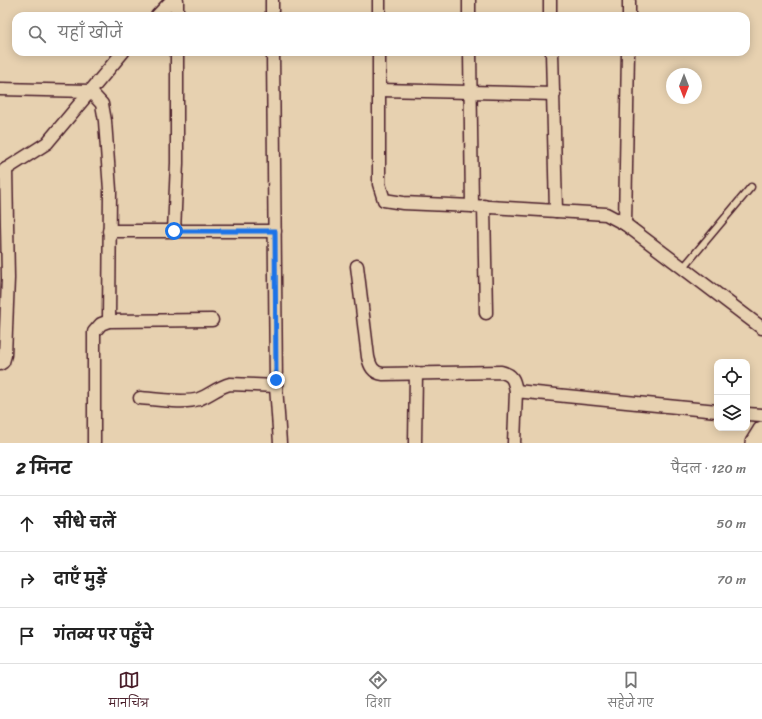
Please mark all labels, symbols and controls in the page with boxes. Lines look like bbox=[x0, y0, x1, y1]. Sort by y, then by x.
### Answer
search box bbox=[12, 12, 750, 56]
text: यहाँ खोजें bbox=[58, 20, 123, 46]
icon: search bbox=[26, 23, 48, 45]
north arrow bbox=[666, 68, 702, 104]
route start bbox=[165, 222, 183, 240]
map controls bbox=[714, 359, 750, 431]
button: locate bbox=[714, 359, 750, 395]
route end bbox=[267, 371, 285, 389]
button: layers bbox=[714, 395, 750, 431]
text: 2 मिनट bbox=[16, 453, 72, 483]
text: पैदल · 120 m bbox=[671, 457, 746, 480]
text: सीधे चलें bbox=[54, 510, 115, 536]
text: 50 m bbox=[716, 512, 746, 535]
icon: ahead bbox=[16, 513, 38, 535]
text: दाएँ मुड़ें bbox=[54, 566, 106, 592]
text: 70 m bbox=[717, 568, 746, 591]
icon: right bbox=[16, 569, 38, 591]
text: गंतव्य पर पहुँचे bbox=[54, 622, 153, 648]
icon: arrive bbox=[16, 625, 38, 647]
tab: मानचित्र bbox=[108, 669, 149, 715]
tab: दिशा bbox=[366, 669, 391, 715]
tab: सहेजे गए bbox=[608, 669, 654, 715]

